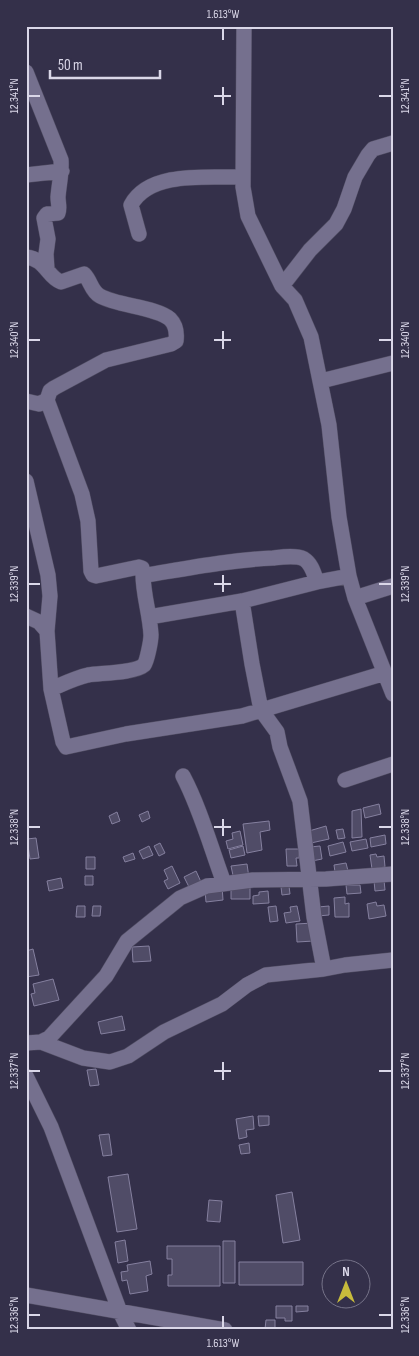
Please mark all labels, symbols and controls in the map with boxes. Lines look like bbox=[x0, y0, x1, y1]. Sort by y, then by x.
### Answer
text: 1.613°W bbox=[207, 7, 239, 22]
scale bar bbox=[50, 48, 160, 80]
text: 50 m bbox=[58, 56, 83, 75]
text: 12.341°N bbox=[7, 78, 22, 114]
text: 12.341°N bbox=[398, 78, 413, 114]
text: 12.340°N bbox=[7, 322, 22, 358]
text: 12.340°N bbox=[398, 322, 413, 358]
text: 12.339°N bbox=[7, 566, 22, 602]
text: 12.339°N bbox=[398, 566, 413, 602]
text: 12.338°N bbox=[7, 809, 22, 845]
text: 12.338°N bbox=[398, 809, 413, 845]
text: 12.337°N bbox=[7, 1053, 22, 1089]
text: 12.337°N bbox=[398, 1053, 413, 1089]
north arrow bbox=[322, 1258, 372, 1308]
text: N bbox=[342, 1263, 350, 1280]
text: 12.336°N bbox=[7, 1297, 22, 1333]
text: 12.336°N bbox=[398, 1297, 413, 1333]
text: 1.613°W bbox=[207, 1336, 239, 1351]

